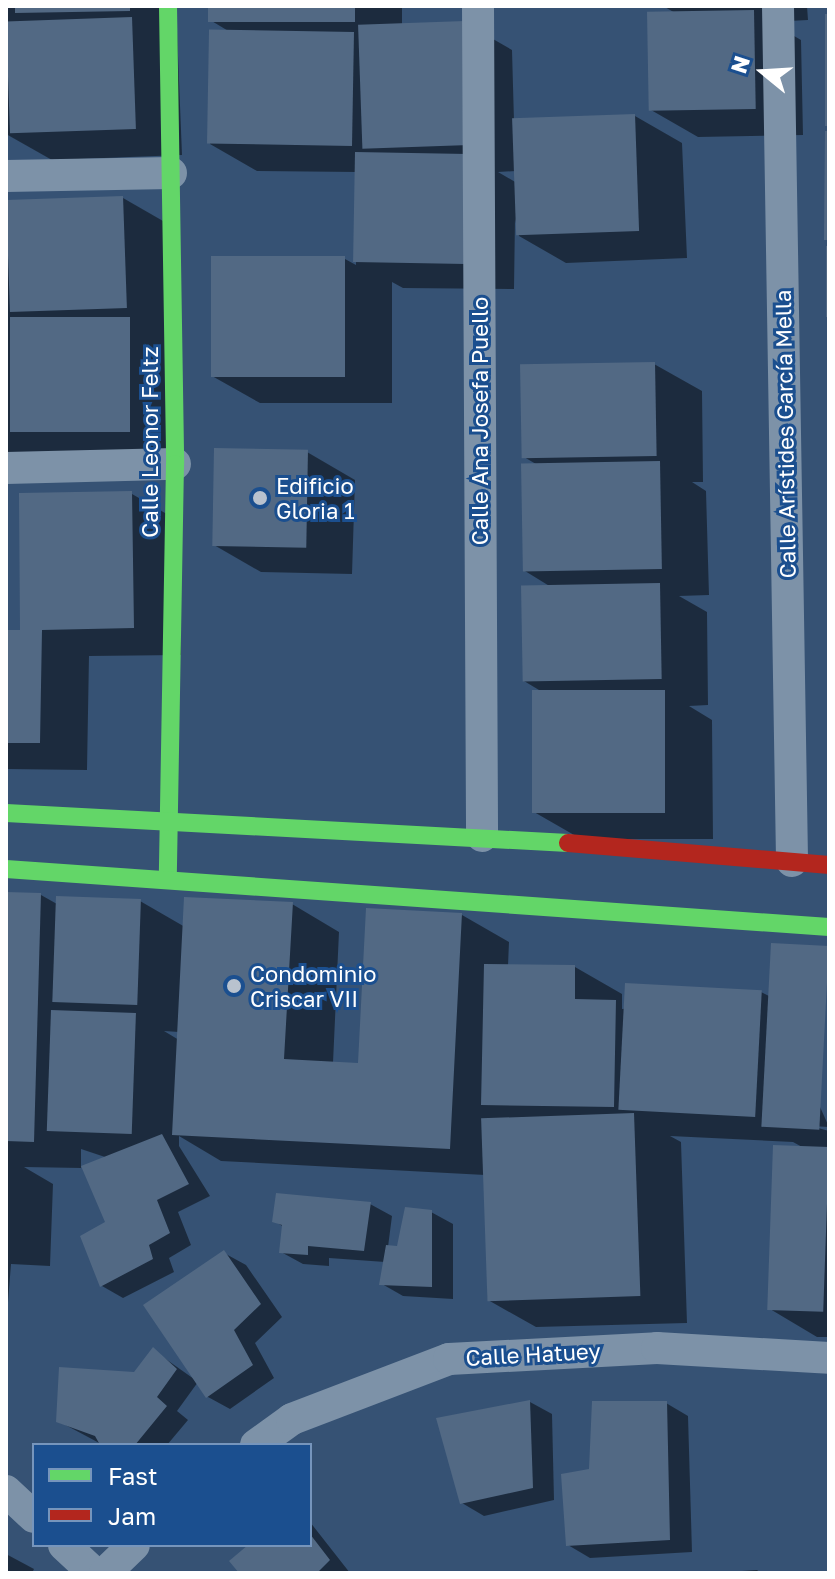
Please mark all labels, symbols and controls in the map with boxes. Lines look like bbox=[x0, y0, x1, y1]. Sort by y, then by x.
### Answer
north arrow bbox=[723, 32, 803, 112]
text: N bbox=[724, 52, 755, 77]
street label: Calle Arístides García Mella bbox=[769, 289, 801, 579]
street label: Calle Ana Josefa Puello bbox=[467, 297, 493, 545]
street label: Calle Leonor Feltz bbox=[137, 346, 163, 538]
place label: Edificio Gloria 1 bbox=[276, 472, 355, 524]
marker: Edificio Gloria 1 bbox=[251, 489, 269, 507]
place label: Condominio Criscar VII bbox=[250, 960, 376, 1012]
marker: Condominio Criscar VII bbox=[225, 977, 243, 995]
street label: Calle Hatuey bbox=[465, 1337, 601, 1371]
legend bbox=[32, 1443, 312, 1547]
text: Fast bbox=[108, 1461, 158, 1490]
text: Jam bbox=[108, 1501, 156, 1530]

